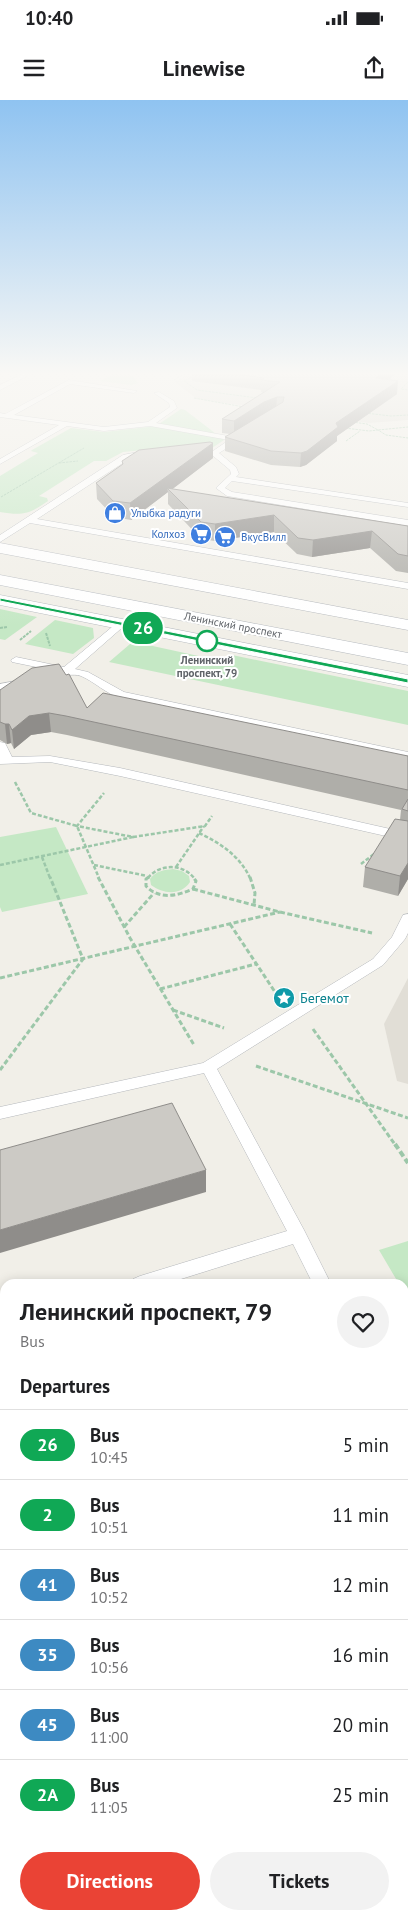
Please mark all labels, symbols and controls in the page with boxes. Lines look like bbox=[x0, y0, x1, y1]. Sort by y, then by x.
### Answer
text: 10:40 bbox=[25, 6, 73, 30]
icon: menu bbox=[20, 54, 48, 82]
text: Linewise bbox=[163, 54, 245, 82]
icon: share bbox=[360, 54, 388, 82]
shop icon: Улыбка радуги bbox=[103, 501, 127, 525]
place label: Улыбка радуги bbox=[131, 506, 201, 520]
supermarket icon: Колхоз bbox=[189, 522, 213, 546]
supermarket icon: ВкусВилл bbox=[213, 525, 237, 549]
place label: Колхоз bbox=[151, 527, 185, 541]
place label: ВкусВилл bbox=[241, 530, 286, 544]
street label: Ленинский проспект bbox=[182, 608, 284, 641]
line badge: 26 bbox=[120, 612, 166, 644]
text: 26 bbox=[133, 616, 153, 639]
marker: Ленинский проспект, 79 bbox=[196, 630, 218, 652]
place label: Ленинский проспект, 79 bbox=[177, 653, 237, 680]
place icon: Бегемот bbox=[272, 986, 296, 1010]
place label: Бегемот bbox=[300, 989, 349, 1007]
text: Ленинский проспект, 79 bbox=[20, 1296, 272, 1327]
button: heart bbox=[337, 1296, 389, 1348]
text: Bus bbox=[20, 1331, 45, 1351]
text: Departures bbox=[20, 1374, 110, 1398]
text: Bus bbox=[90, 1423, 119, 1447]
text: 26 bbox=[37, 1433, 58, 1456]
text: 5 min bbox=[343, 1433, 389, 1457]
text: 10:45 bbox=[90, 1447, 128, 1467]
text: Bus bbox=[90, 1493, 119, 1517]
text: 2 bbox=[42, 1503, 53, 1526]
text: 11 min bbox=[332, 1503, 389, 1527]
text: 10:51 bbox=[90, 1517, 128, 1537]
text: Bus bbox=[90, 1563, 119, 1587]
text: 41 bbox=[37, 1573, 58, 1596]
text: 12 min bbox=[332, 1573, 389, 1597]
text: 10:52 bbox=[90, 1587, 128, 1607]
text: Bus bbox=[90, 1633, 119, 1657]
text: 35 bbox=[37, 1643, 58, 1666]
text: 16 min bbox=[332, 1643, 389, 1667]
text: 10:56 bbox=[90, 1657, 128, 1677]
text: Bus bbox=[90, 1703, 119, 1727]
text: 45 bbox=[37, 1713, 58, 1736]
text: 20 min bbox=[332, 1713, 389, 1737]
text: 11:00 bbox=[90, 1727, 128, 1747]
text: Bus bbox=[90, 1773, 119, 1797]
text: 2А bbox=[37, 1783, 58, 1806]
text: 25 min bbox=[332, 1783, 389, 1807]
text: 11:05 bbox=[90, 1797, 128, 1817]
button: Directions bbox=[20, 1852, 200, 1910]
button: Tickets bbox=[210, 1852, 389, 1910]

